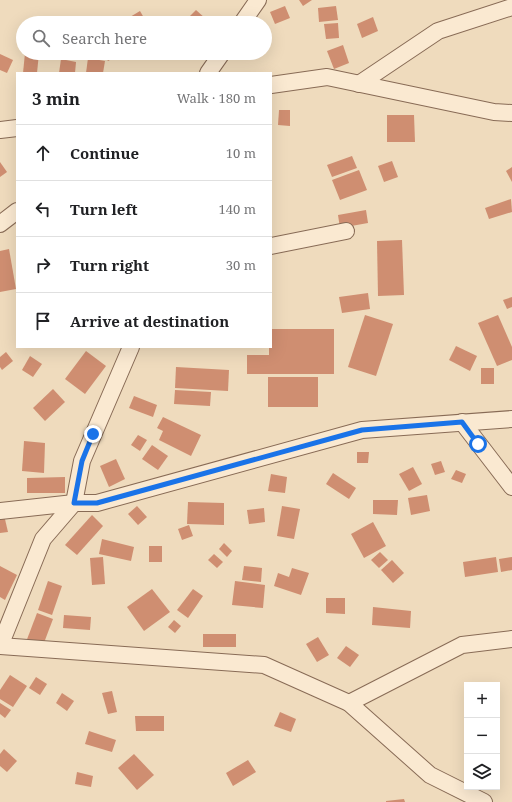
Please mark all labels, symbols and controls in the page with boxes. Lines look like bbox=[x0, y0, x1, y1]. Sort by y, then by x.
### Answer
search box bbox=[16, 16, 272, 60]
icon: search bbox=[30, 27, 52, 49]
text: Search here bbox=[62, 28, 147, 48]
text: 3 min bbox=[32, 87, 80, 110]
text: Walk · 180 m bbox=[177, 89, 256, 107]
icon: ahead bbox=[32, 142, 54, 164]
text: Continue bbox=[70, 143, 139, 163]
text: 10 m bbox=[226, 144, 256, 162]
icon: left bbox=[32, 198, 54, 220]
text: Turn left bbox=[70, 199, 138, 219]
text: 140 m bbox=[219, 200, 256, 218]
icon: right bbox=[32, 254, 54, 276]
text: Turn right bbox=[70, 255, 149, 275]
text: 30 m bbox=[226, 256, 256, 274]
icon: arrive bbox=[32, 310, 54, 332]
text: Arrive at destination bbox=[70, 311, 229, 331]
route end bbox=[84, 425, 102, 443]
route start bbox=[469, 435, 487, 453]
map controls bbox=[464, 682, 500, 790]
button: + bbox=[464, 682, 500, 718]
button: − bbox=[464, 718, 500, 754]
button: layers bbox=[464, 754, 500, 790]

